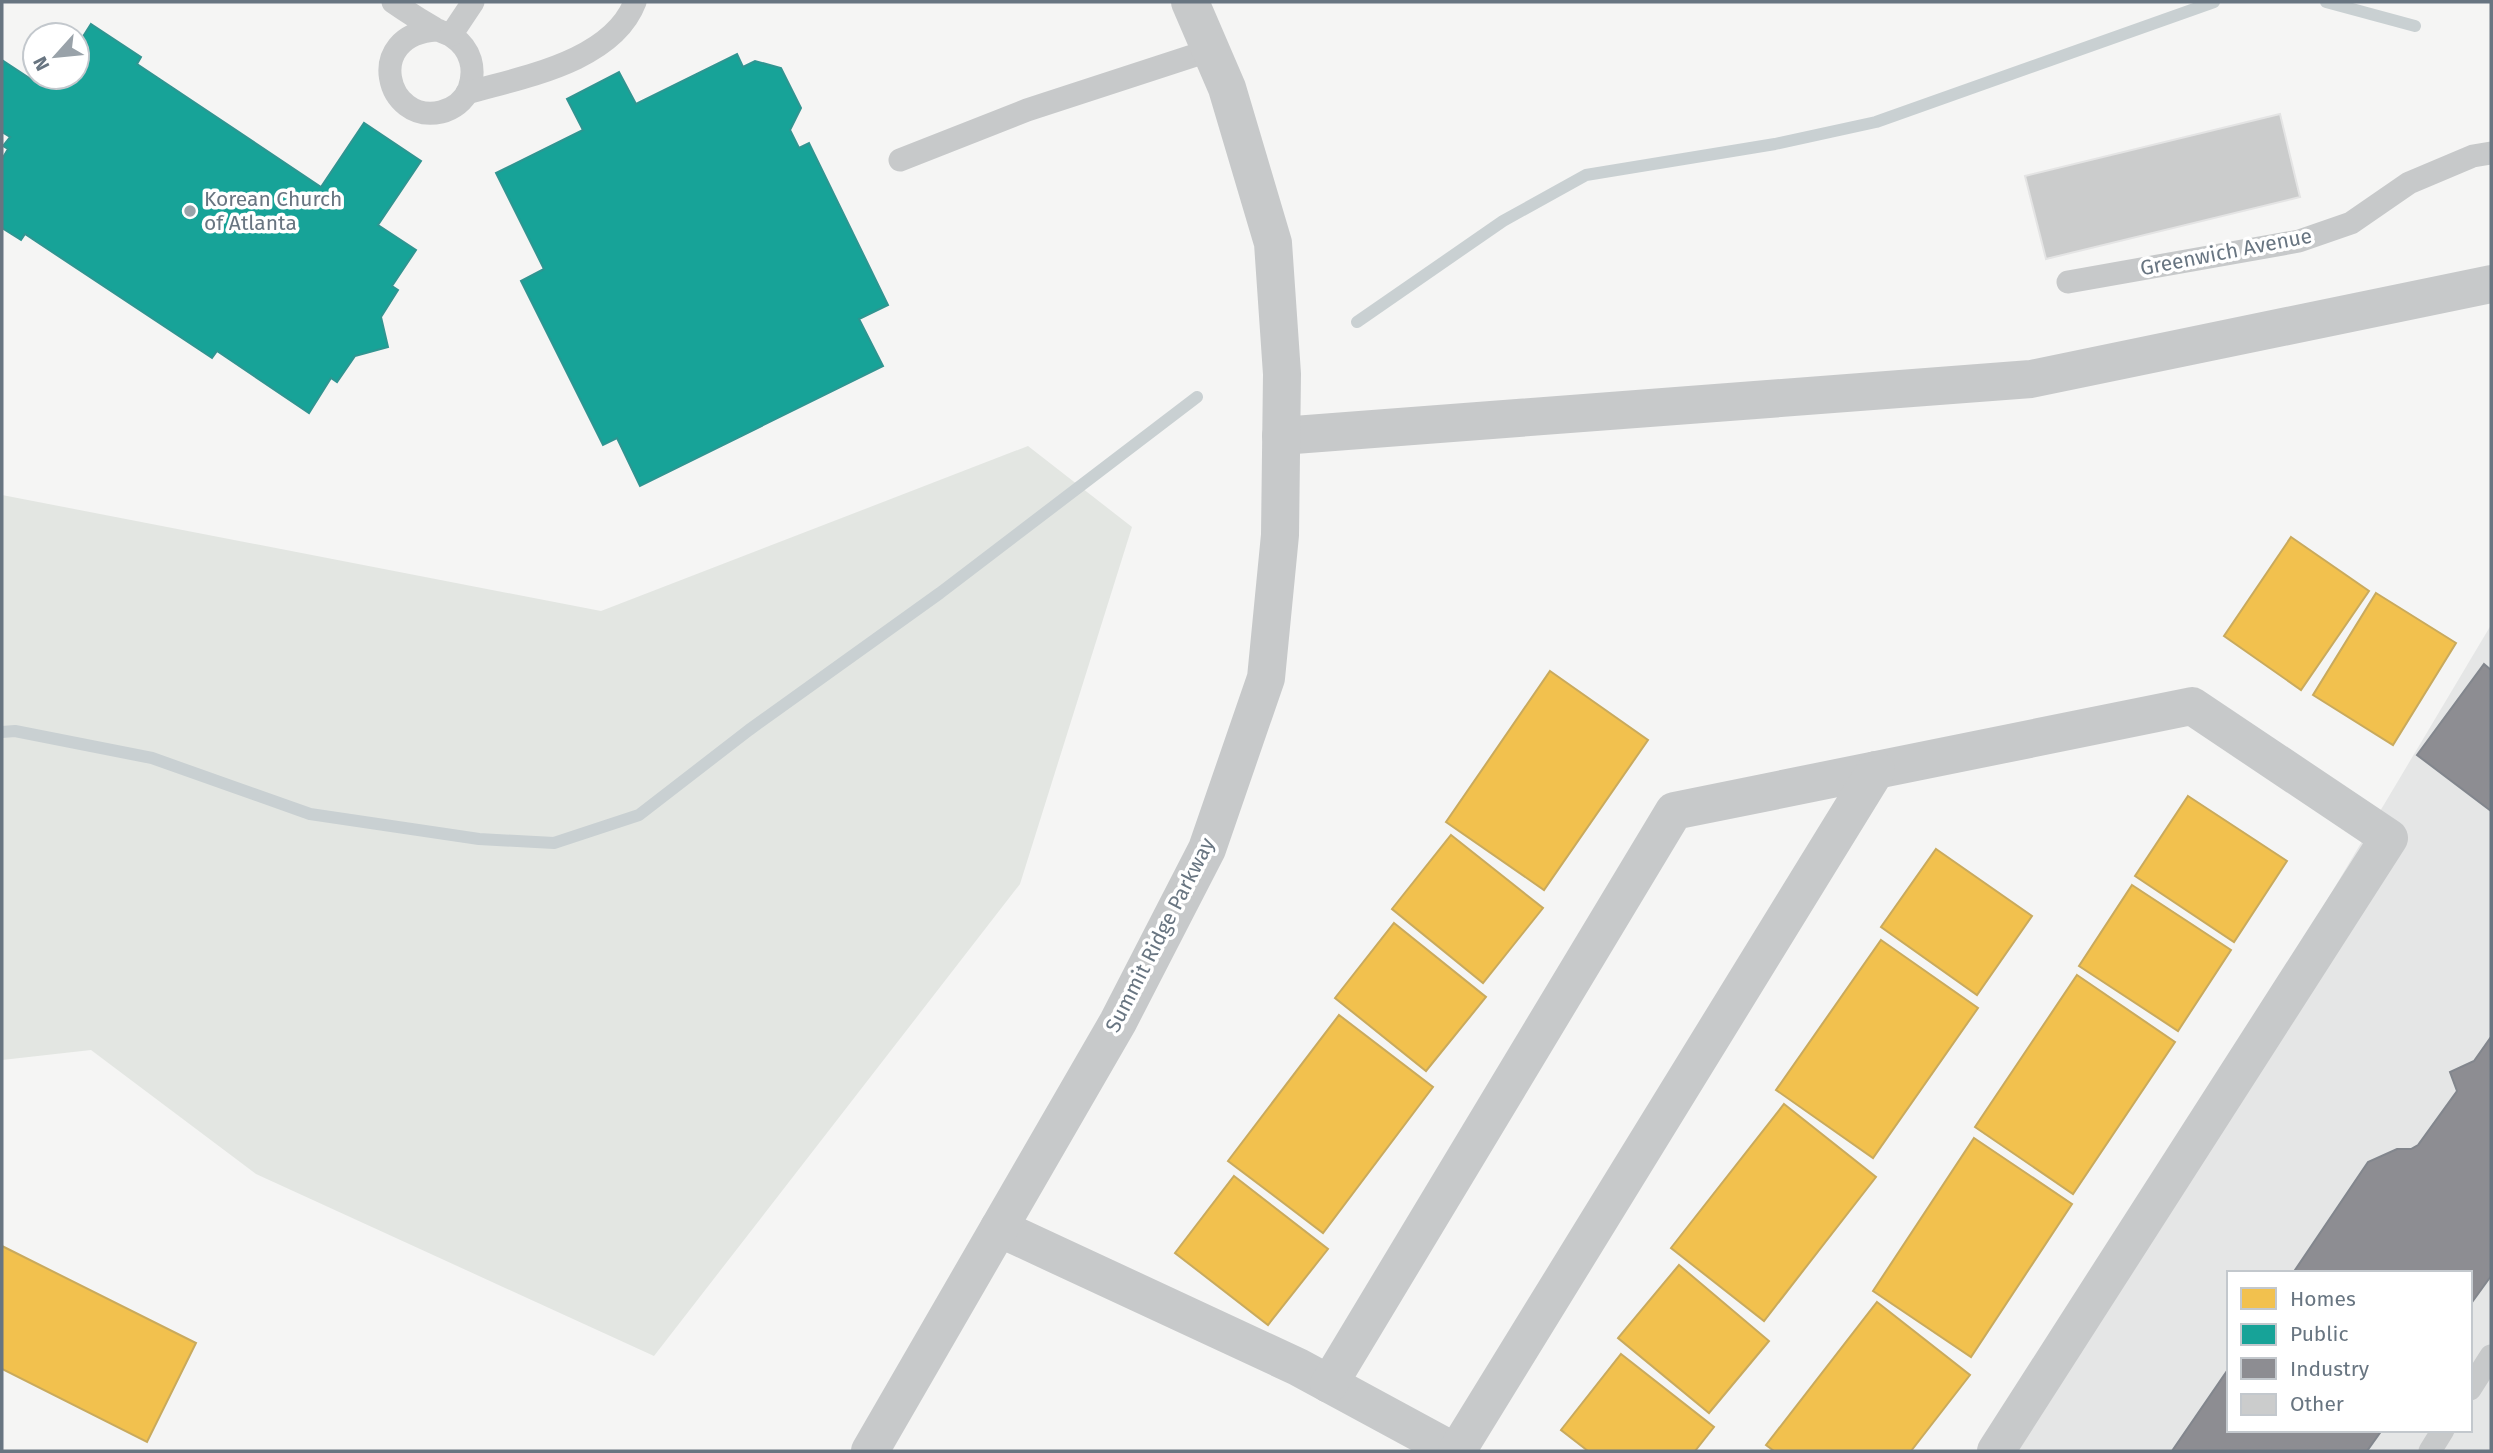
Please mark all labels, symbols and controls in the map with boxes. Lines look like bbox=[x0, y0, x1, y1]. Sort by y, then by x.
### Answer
north arrow bbox=[21, 21, 91, 91]
text: N bbox=[28, 53, 54, 74]
place label: Korean Church of Atlanta bbox=[204, 186, 342, 236]
marker: Korean Church of Atlanta bbox=[182, 203, 198, 219]
street label: Greenwich Avenue bbox=[2138, 223, 2314, 281]
street label: Summit Ridge Parkway bbox=[1100, 833, 1221, 1037]
legend bbox=[2227, 1271, 2472, 1432]
text: Homes bbox=[2290, 1286, 2356, 1312]
text: Public bbox=[2290, 1321, 2348, 1347]
text: Industry bbox=[2290, 1356, 2370, 1382]
text: Other bbox=[2290, 1391, 2344, 1417]

